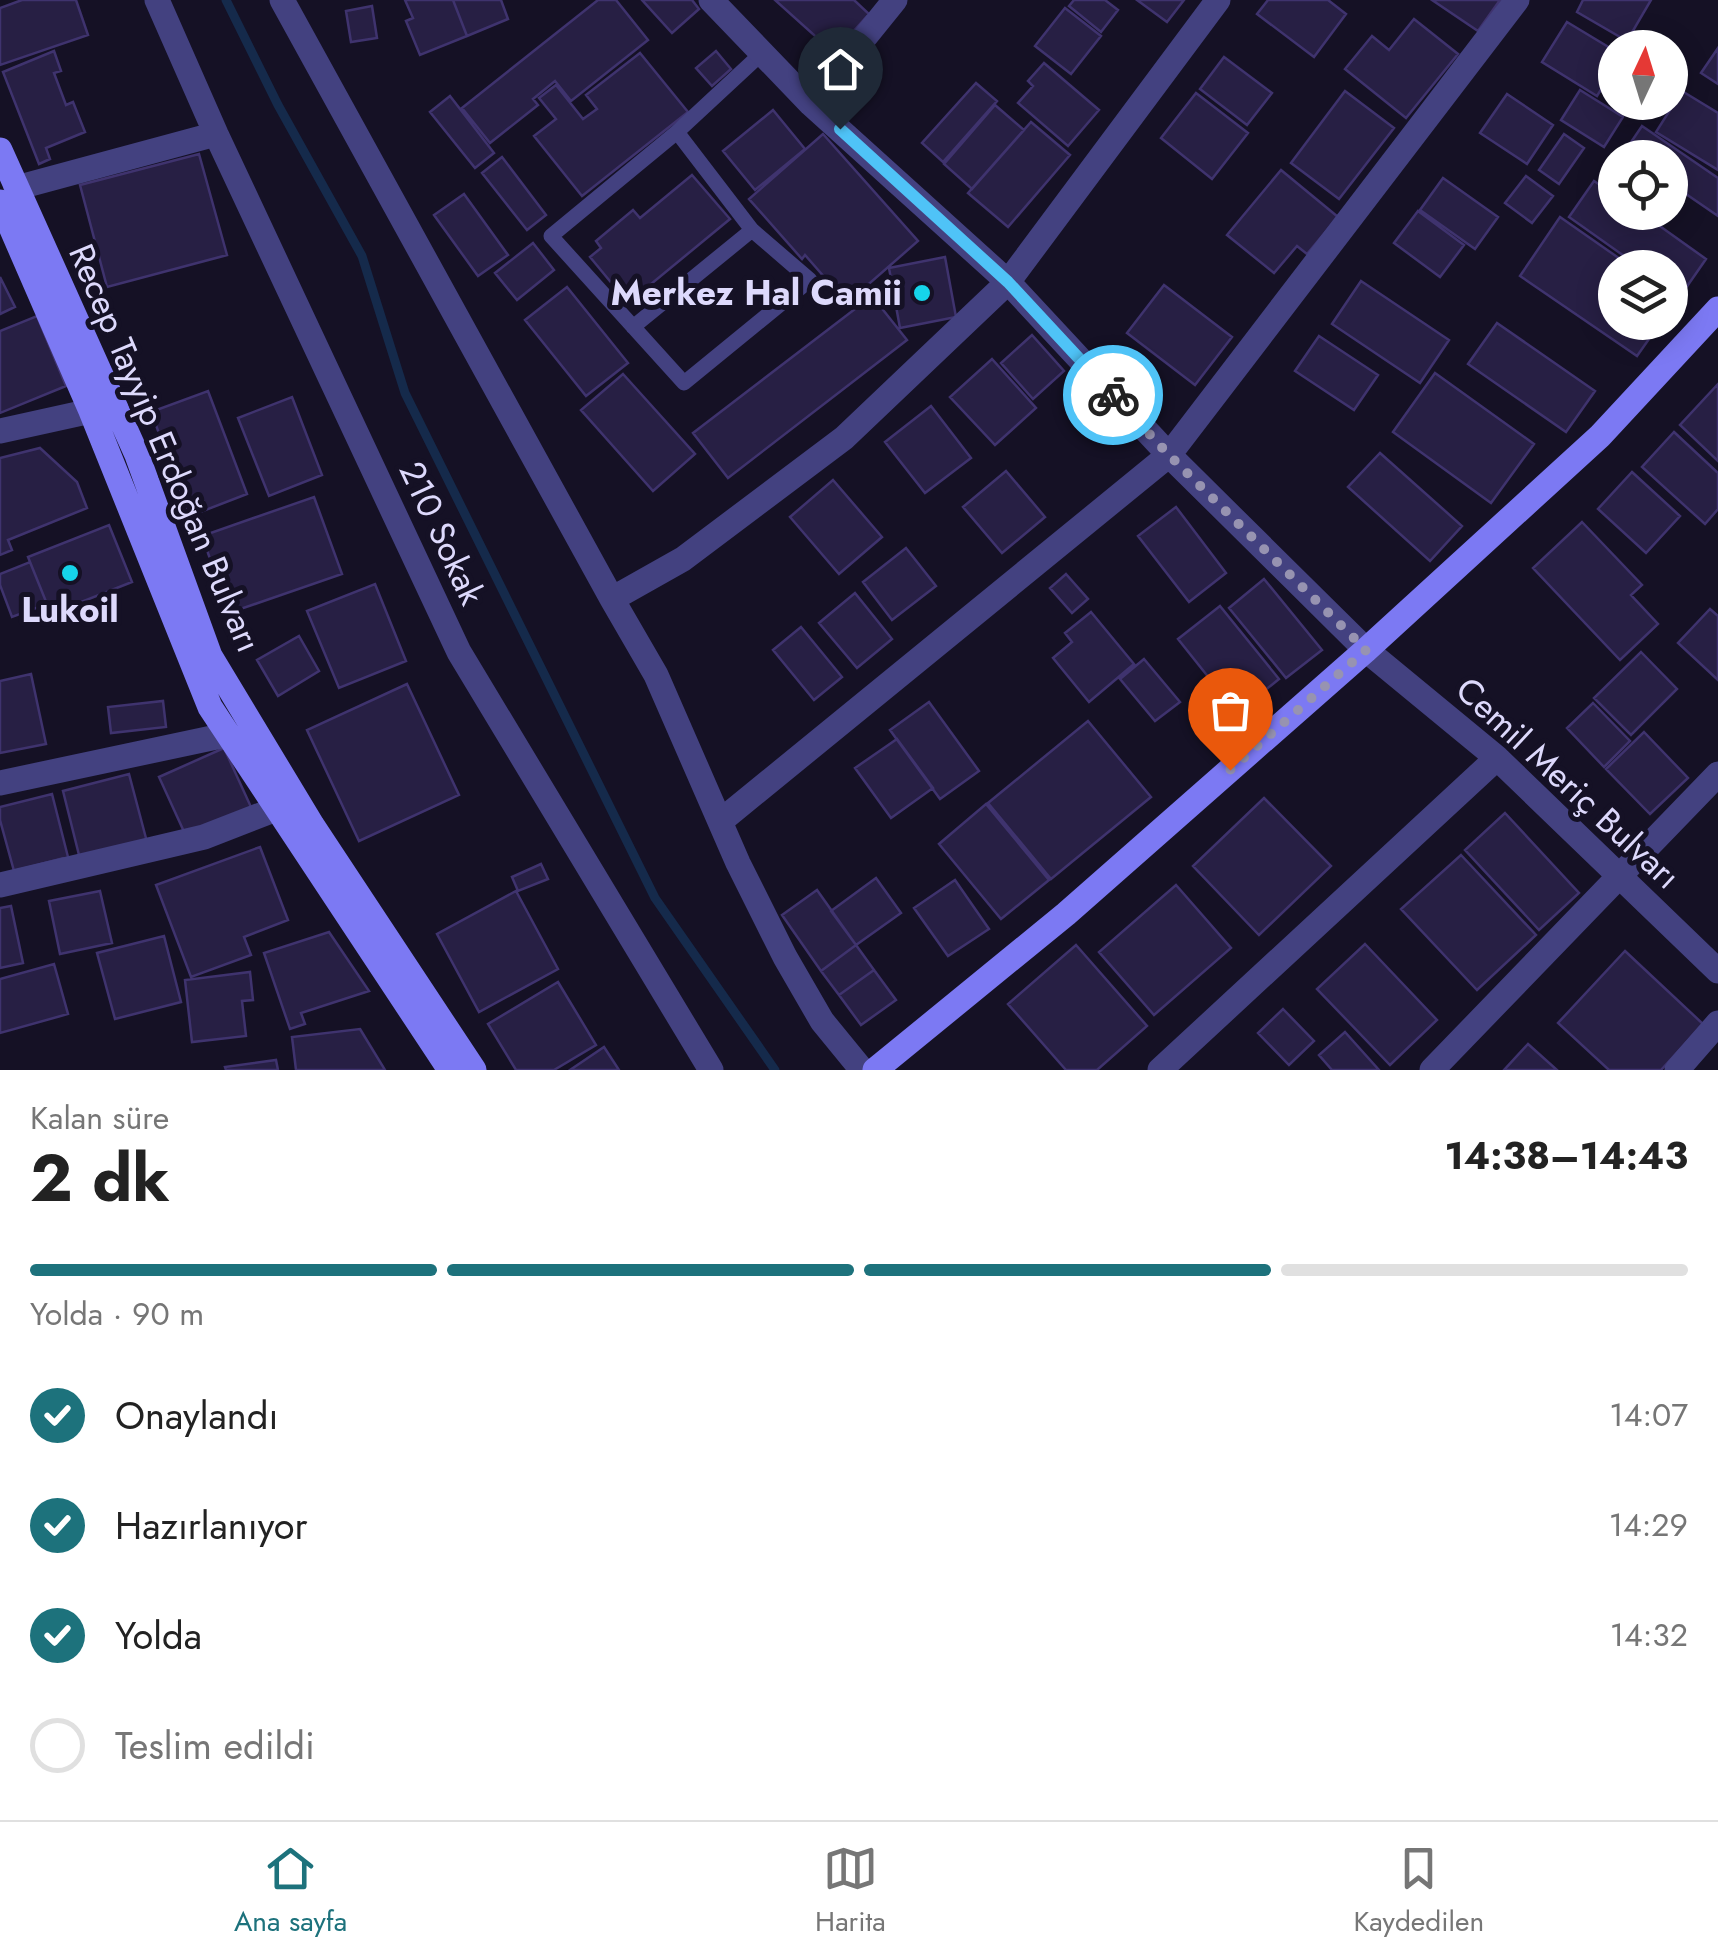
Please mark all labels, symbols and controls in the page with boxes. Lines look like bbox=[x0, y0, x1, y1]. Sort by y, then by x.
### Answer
pin bbox=[798, 27, 883, 130]
north arrow bbox=[1598, 30, 1688, 120]
map controls bbox=[1598, 30, 1688, 340]
icon: home bbox=[813, 42, 868, 97]
button: locate bbox=[1598, 140, 1688, 230]
street label: Recep Tayyip Erdoğan Bulvarı bbox=[56, 236, 274, 660]
button: layers bbox=[1598, 250, 1688, 340]
place label: Merkez Hal Camii bbox=[611, 268, 902, 318]
marker: Merkez Hal Camii bbox=[911, 282, 933, 304]
courier bbox=[1063, 345, 1163, 445]
icon: bike bbox=[1086, 368, 1141, 423]
street label: 210 Sokak bbox=[387, 453, 497, 613]
marker: Lukoil bbox=[59, 562, 81, 584]
place label: Lukoil bbox=[21, 585, 119, 635]
street label: Cemil Meriç Bulvarı bbox=[1445, 665, 1691, 901]
pin bbox=[1188, 668, 1273, 771]
icon: bag bbox=[1203, 683, 1258, 738]
text: Kalan süre bbox=[30, 1095, 169, 1141]
text: 14:38–14:43 bbox=[1444, 1128, 1688, 1183]
text: 2 dk bbox=[30, 1131, 170, 1225]
text: Yolda · 90 m bbox=[30, 1291, 204, 1337]
icon: check bbox=[30, 1388, 85, 1443]
text: Onaylandı bbox=[115, 1388, 278, 1443]
text: 14:07 bbox=[1609, 1392, 1688, 1438]
icon: check bbox=[30, 1498, 85, 1553]
text: Hazırlanıyor bbox=[115, 1498, 308, 1553]
text: 14:29 bbox=[1609, 1502, 1688, 1548]
icon: check bbox=[30, 1608, 85, 1663]
text: Yolda bbox=[115, 1608, 202, 1663]
text: 14:32 bbox=[1610, 1612, 1688, 1658]
text: Teslim edildi bbox=[115, 1718, 315, 1773]
tab: Ana sayfa bbox=[234, 1841, 347, 1942]
tab: Harita bbox=[815, 1841, 886, 1942]
tab: Kaydedilen bbox=[1353, 1841, 1484, 1942]

